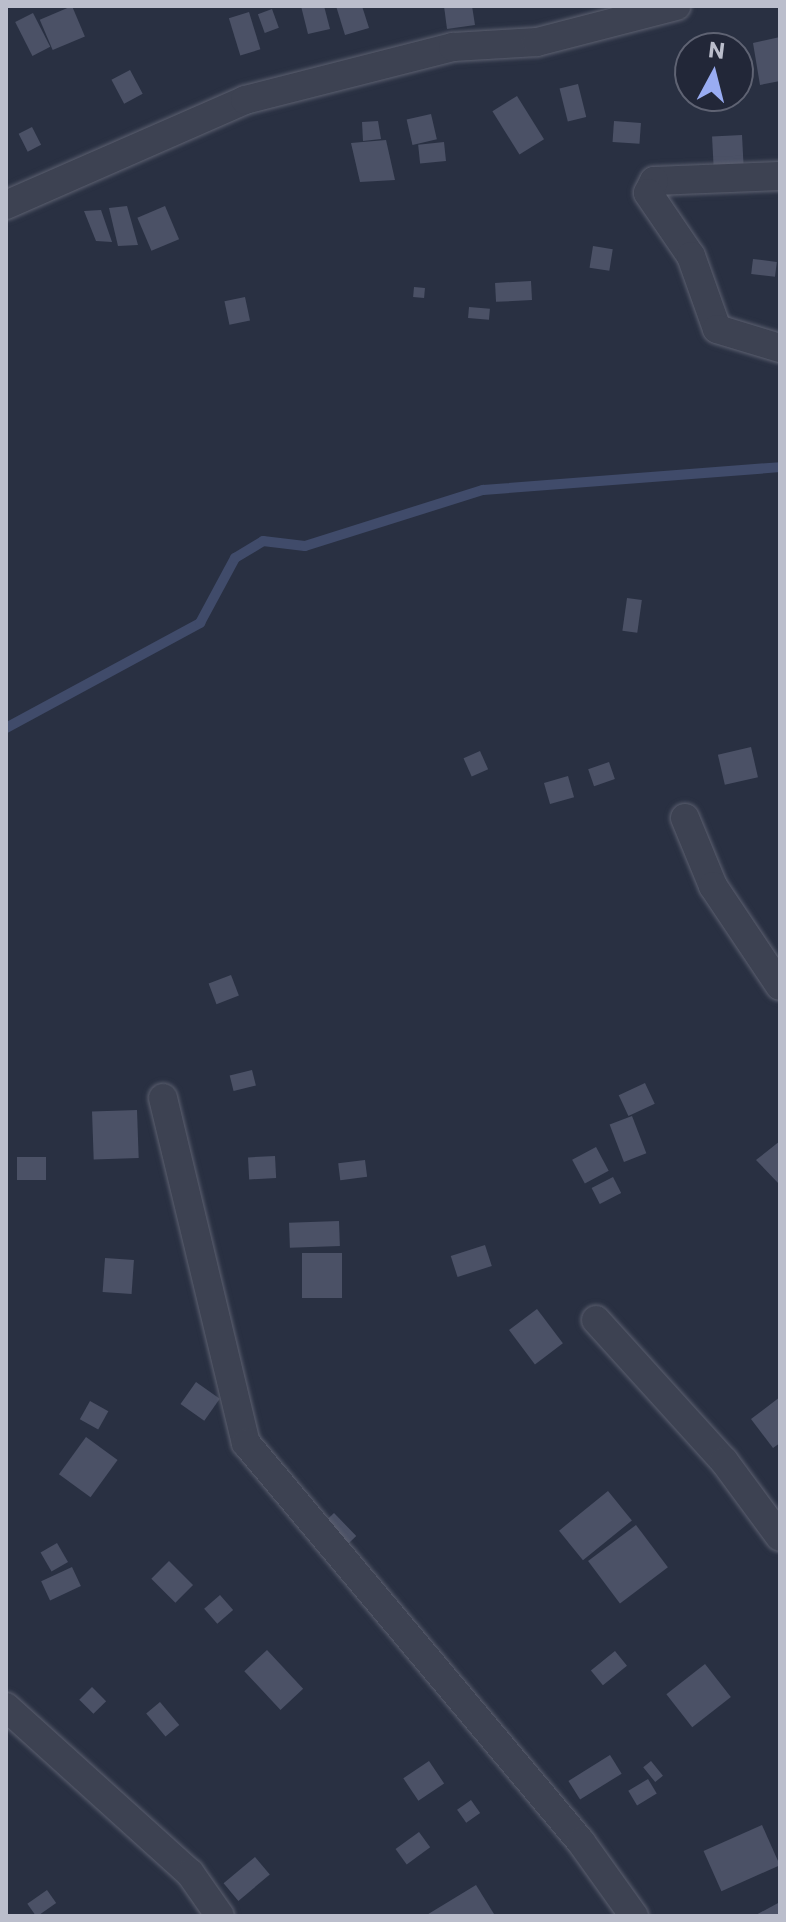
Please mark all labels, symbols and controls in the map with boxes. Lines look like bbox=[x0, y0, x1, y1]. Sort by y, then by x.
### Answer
north arrow bbox=[674, 32, 754, 112]
text: N bbox=[707, 35, 727, 64]

